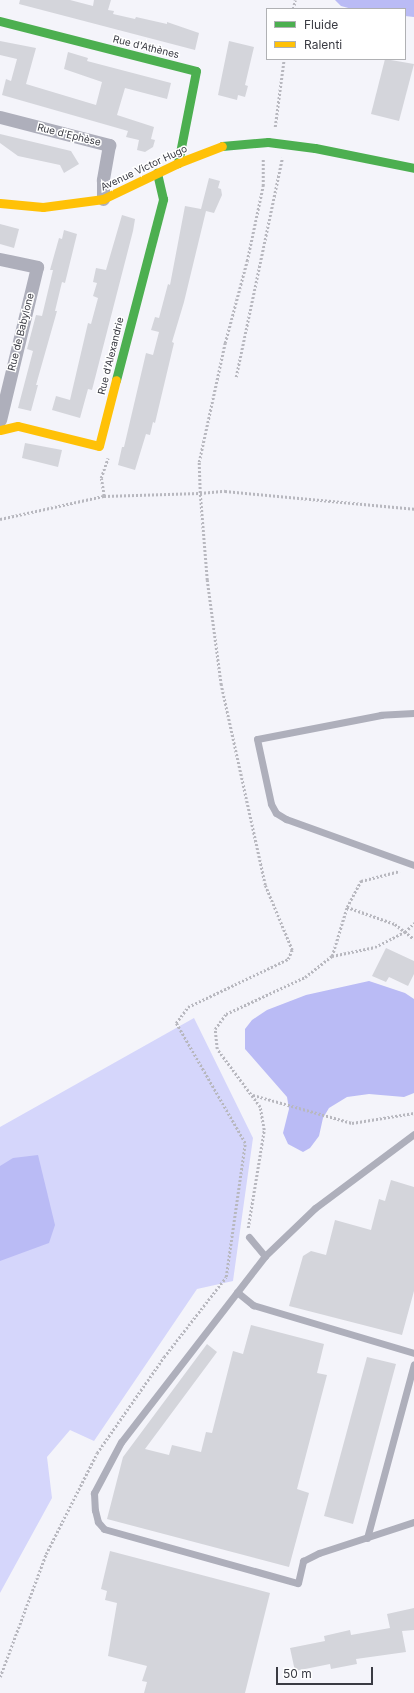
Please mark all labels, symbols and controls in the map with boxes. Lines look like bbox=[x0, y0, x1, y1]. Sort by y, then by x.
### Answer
legend bbox=[266, 8, 406, 60]
text: Fluide bbox=[304, 17, 338, 32]
street label: Rue d'Athènes bbox=[112, 33, 180, 61]
text: Ralenti bbox=[304, 37, 342, 52]
street label: Rue d'Ephèse bbox=[36, 121, 102, 149]
street label: Avenue Victor Hugo bbox=[99, 143, 189, 193]
street label: Rue de Babylone bbox=[6, 292, 36, 372]
street label: Rue d'Alexandrie bbox=[96, 316, 126, 396]
scale bar bbox=[278, 1659, 375, 1685]
text: 50 m bbox=[283, 1666, 312, 1681]

